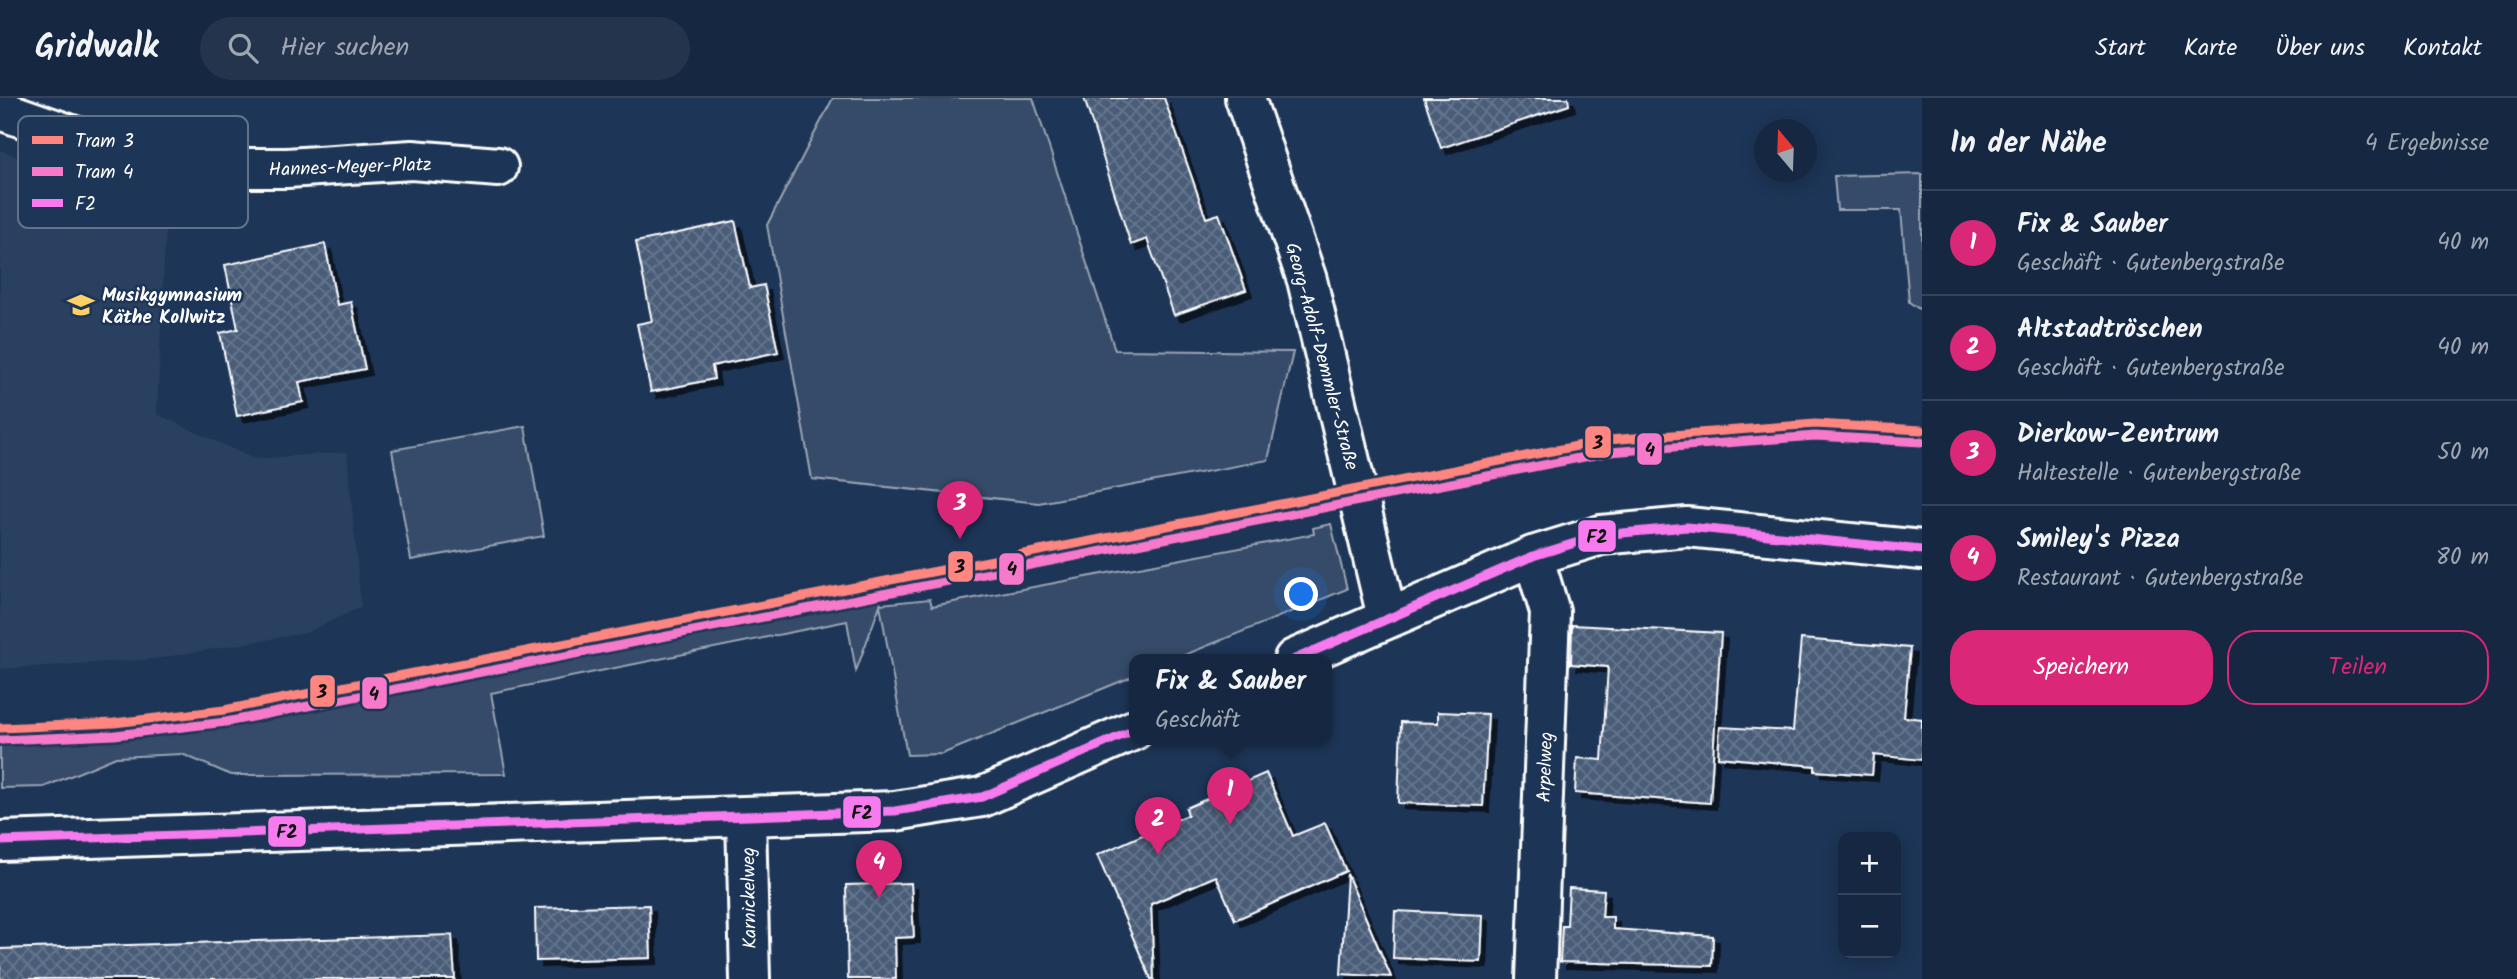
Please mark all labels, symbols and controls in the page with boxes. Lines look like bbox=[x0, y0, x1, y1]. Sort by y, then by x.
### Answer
search box bbox=[200, 17, 690, 80]
text: Gridwalk bbox=[35, 22, 158, 75]
text: Hier suchen bbox=[280, 27, 409, 69]
icon: search bbox=[224, 29, 262, 67]
text: Start bbox=[2095, 29, 2146, 68]
text: Karte bbox=[2184, 29, 2237, 68]
text: Über uns bbox=[2275, 29, 2365, 68]
text: Kontakt bbox=[2403, 29, 2482, 68]
legend bbox=[18, 116, 248, 228]
north arrow bbox=[1754, 119, 1817, 182]
text: In der Nähe bbox=[1950, 120, 2107, 168]
text: 4 Ergebnisse bbox=[2365, 126, 2489, 162]
text: Tram 3 bbox=[75, 127, 134, 157]
street label: Hannes-Meyer-Platz bbox=[268, 150, 432, 186]
text: Tram 4 bbox=[75, 158, 134, 188]
text: F2 bbox=[75, 190, 96, 220]
text: Fix & Sauber bbox=[2017, 204, 2168, 246]
text: 1 bbox=[1970, 225, 1976, 261]
text: 40 m bbox=[2437, 225, 2489, 261]
street label: Georg-Adolf-Demmler-Straße bbox=[1276, 239, 1366, 474]
text: Geschäft · Gutenbergstraße bbox=[2017, 246, 2285, 282]
place label: Musikgymnasium Käthe Kollwitz bbox=[102, 281, 242, 333]
school or university icon: Musikgymnasium Käthe Kollwitz bbox=[66, 290, 96, 320]
text: Altstadtröschen bbox=[2017, 309, 2203, 351]
text: 2 bbox=[1966, 330, 1980, 366]
text: 40 m bbox=[2437, 330, 2489, 366]
text: Geschäft · Gutenbergstraße bbox=[2017, 351, 2285, 387]
text: Dierkow-Zentrum bbox=[2017, 414, 2219, 456]
line badge: 3 bbox=[1584, 425, 1612, 459]
text: 3 bbox=[1592, 429, 1603, 459]
line badge: 4 bbox=[1636, 432, 1663, 466]
text: 3 bbox=[1967, 435, 1979, 471]
text: 50 m bbox=[2438, 435, 2489, 471]
text: 4 bbox=[1645, 436, 1656, 466]
text: Haltestelle · Gutenbergstraße bbox=[2017, 456, 2301, 492]
pin: 3 bbox=[937, 481, 983, 539]
line badge: F2 bbox=[1577, 519, 1617, 553]
text: Smiley's Pizza bbox=[2017, 519, 2180, 561]
text: F2 bbox=[1586, 523, 1608, 553]
text: 4 bbox=[1967, 540, 1979, 576]
text: 80 m bbox=[2436, 540, 2489, 576]
line badge: 3 bbox=[947, 550, 974, 583]
line badge: 4 bbox=[998, 552, 1025, 586]
text: 3 bbox=[954, 553, 965, 583]
text: 4 bbox=[1007, 555, 1018, 585]
text: Restaurant · Gutenbergstraße bbox=[2017, 561, 2303, 597]
your location bbox=[1284, 577, 1318, 611]
button: Speichern bbox=[1950, 630, 2213, 705]
button: Teilen bbox=[2227, 630, 2489, 705]
popup bbox=[1129, 654, 1332, 745]
text: Fix & Sauber bbox=[1155, 661, 1306, 703]
line badge: 3 bbox=[309, 674, 336, 708]
line badge: 4 bbox=[361, 676, 388, 710]
text: 3 bbox=[316, 678, 327, 708]
text: 4 bbox=[369, 680, 380, 710]
text: Geschäft bbox=[1155, 703, 1240, 739]
street label: Arpelweg bbox=[1530, 731, 1562, 803]
pin: 1 bbox=[1207, 767, 1253, 825]
line badge: F2 bbox=[842, 795, 882, 829]
pin: 2 bbox=[1135, 797, 1181, 855]
text: F2 bbox=[851, 799, 873, 829]
line badge: F2 bbox=[267, 815, 307, 848]
text: F2 bbox=[276, 818, 298, 848]
map controls bbox=[1838, 832, 1901, 958]
button: + bbox=[1838, 832, 1901, 895]
pin: 4 bbox=[856, 840, 902, 898]
street label: Karnickelweg bbox=[734, 847, 766, 949]
button: − bbox=[1838, 895, 1901, 958]

